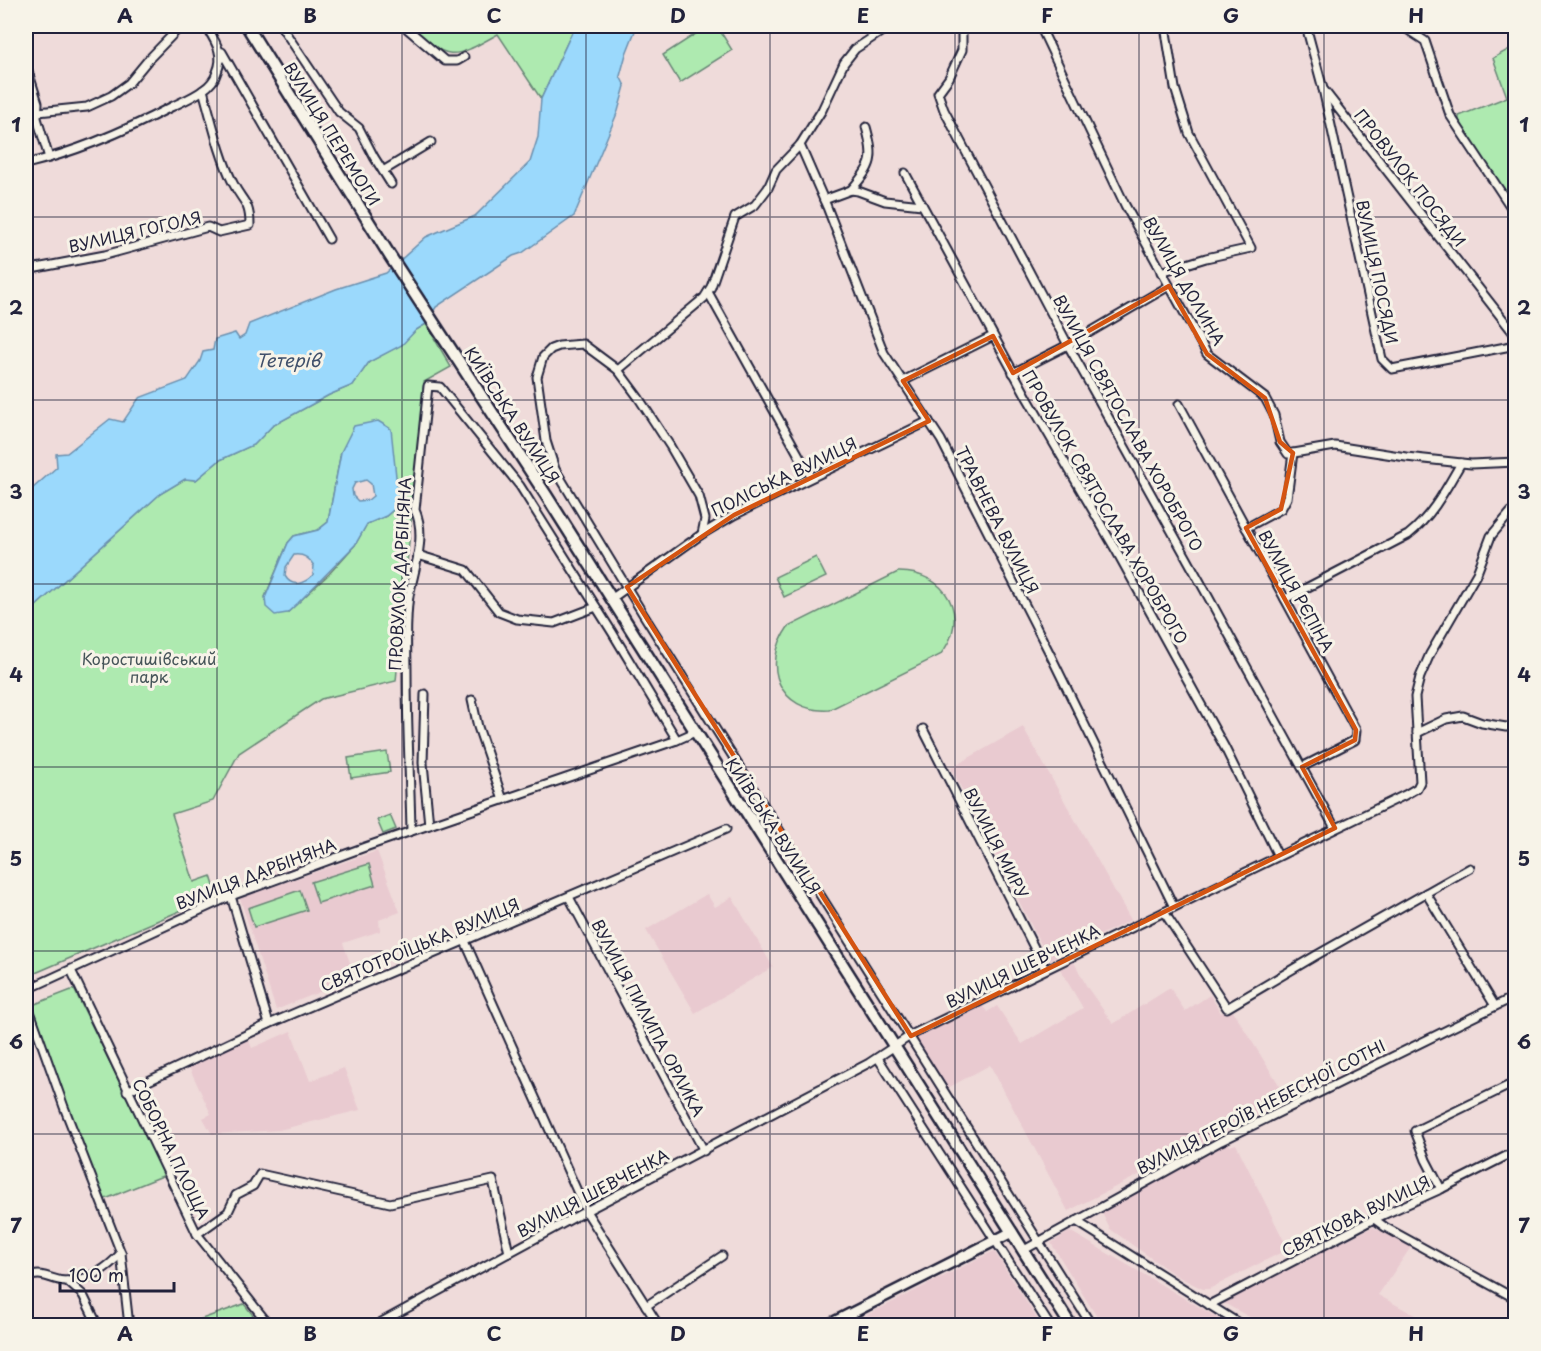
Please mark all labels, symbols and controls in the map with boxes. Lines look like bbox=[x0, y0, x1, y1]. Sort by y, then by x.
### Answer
text: A bbox=[117, 0, 133, 30]
text: B bbox=[303, 0, 317, 30]
text: C bbox=[486, 0, 502, 30]
text: D bbox=[670, 0, 686, 30]
text: E bbox=[857, 0, 869, 30]
text: F bbox=[1041, 0, 1053, 30]
text: G bbox=[1223, 0, 1239, 30]
text: H bbox=[1408, 0, 1424, 30]
street label: ВУЛИЦЯ ПЕРЕМОГИ bbox=[279, 57, 387, 210]
street label: ПРОВУЛОК ПОСЯДИ bbox=[1349, 104, 1472, 251]
text: 1 bbox=[11, 109, 21, 139]
text: 1 bbox=[1519, 109, 1529, 139]
street label: ВУЛИЦЯ ПОСЯДИ bbox=[1351, 198, 1405, 346]
street label: ВУЛИЦЯ ГОГОЛЯ bbox=[66, 204, 204, 258]
street label: ВУЛИЦЯ ДОЛИНА bbox=[1138, 212, 1232, 349]
street label: ВУЛИЦЯ СВЯТОСЛАВА ХОРОБРОГО bbox=[1048, 290, 1210, 555]
text: 2 bbox=[9, 292, 23, 322]
text: 2 bbox=[1517, 292, 1531, 322]
street label: КИЇВСЬКА ВУЛИЦЯ bbox=[460, 341, 566, 487]
water label: Тетерів bbox=[256, 346, 324, 373]
street label: ПРОВУЛОК СВЯТОСЛАВА ХОРОБРОГО bbox=[1017, 365, 1194, 648]
street label: ПОЛІСЬКА ВУЛИЦЯ bbox=[707, 430, 861, 522]
street label: ТРАВНЕВА ВУЛИЦЯ bbox=[950, 442, 1046, 598]
text: 3 bbox=[9, 476, 23, 506]
text: 3 bbox=[1517, 476, 1531, 506]
street label: ПРОВУЛОК ДАРБІНЯНА bbox=[382, 477, 416, 671]
street label: ВУЛИЦЯ РЄПІНА bbox=[1253, 525, 1340, 656]
park label: Коростишівський парк bbox=[82, 646, 216, 688]
text: 4 bbox=[9, 659, 23, 689]
text: 4 bbox=[1517, 659, 1531, 689]
street label: КИЇВСЬКА ВУЛИЦЯ bbox=[721, 752, 827, 898]
street label: ВУЛИЦЯ МИРУ bbox=[959, 783, 1035, 902]
street label: ВУЛИЦЯ ДАРБІНЯНА bbox=[172, 831, 339, 915]
text: 5 bbox=[10, 843, 22, 873]
text: 5 bbox=[1518, 843, 1530, 873]
street label: СВЯТОТРОЇЦЬКА ВУЛИЦЯ bbox=[316, 891, 523, 997]
street label: ВУЛИЦЯ ПИЛИПА ОРЛИКА bbox=[587, 915, 711, 1120]
street label: ВУЛИЦЯ ШЕВЧЕНКА bbox=[941, 917, 1104, 1013]
text: 6 bbox=[9, 1026, 23, 1056]
text: 6 bbox=[1517, 1026, 1531, 1056]
street label: ВУЛИЦЯ ГЕРОЇВ НЕБЕСНОЇ СОТНІ bbox=[1132, 1033, 1389, 1180]
street label: СОБОРНА ПЛОЩА bbox=[127, 1074, 217, 1223]
street label: ВУЛИЦЯ ШЕВЧЕНКА bbox=[512, 1142, 673, 1242]
street label: СВЯТКОВА ВУЛИЦЯ bbox=[1277, 1169, 1434, 1262]
text: 7 bbox=[10, 1210, 22, 1240]
text: 7 bbox=[1518, 1210, 1530, 1240]
scale bar bbox=[60, 1255, 174, 1293]
text: 100 m bbox=[69, 1261, 124, 1288]
text: A bbox=[117, 1318, 133, 1348]
text: B bbox=[303, 1318, 317, 1348]
text: C bbox=[486, 1318, 502, 1348]
text: D bbox=[670, 1318, 686, 1348]
text: E bbox=[857, 1318, 869, 1348]
text: F bbox=[1041, 1318, 1053, 1348]
text: G bbox=[1223, 1318, 1239, 1348]
text: H bbox=[1408, 1318, 1424, 1348]

